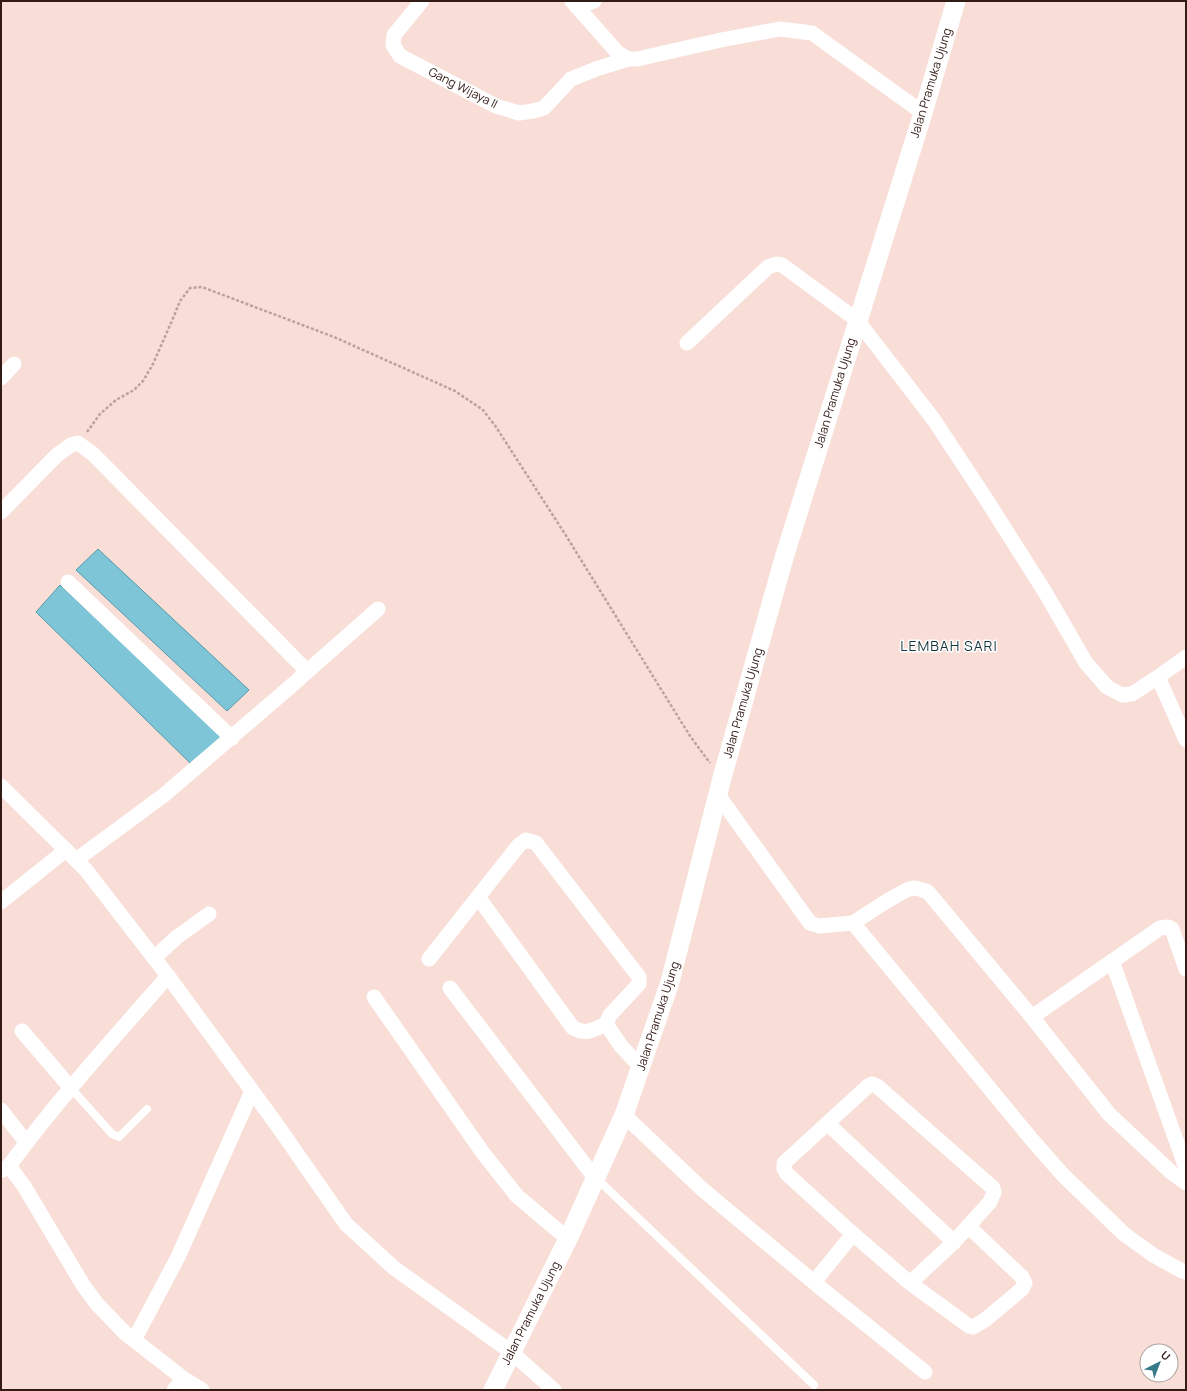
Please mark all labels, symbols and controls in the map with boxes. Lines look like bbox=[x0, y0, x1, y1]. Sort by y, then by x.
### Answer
street label: Jalan Pramuka Ujung bbox=[906, 26, 955, 140]
street label: Gang Wijaya II bbox=[426, 63, 501, 112]
street label: Jalan Pramuka Ujung bbox=[810, 336, 859, 450]
district label: LEMBAH SARI bbox=[900, 636, 998, 655]
street label: Jalan Pramuka Ujung bbox=[719, 646, 766, 760]
street label: Jalan Pramuka Ujung bbox=[632, 959, 683, 1073]
street label: Jalan Pramuka Ujung bbox=[497, 1258, 564, 1368]
north arrow bbox=[1139, 1343, 1179, 1383]
text: U bbox=[1158, 1347, 1174, 1363]

